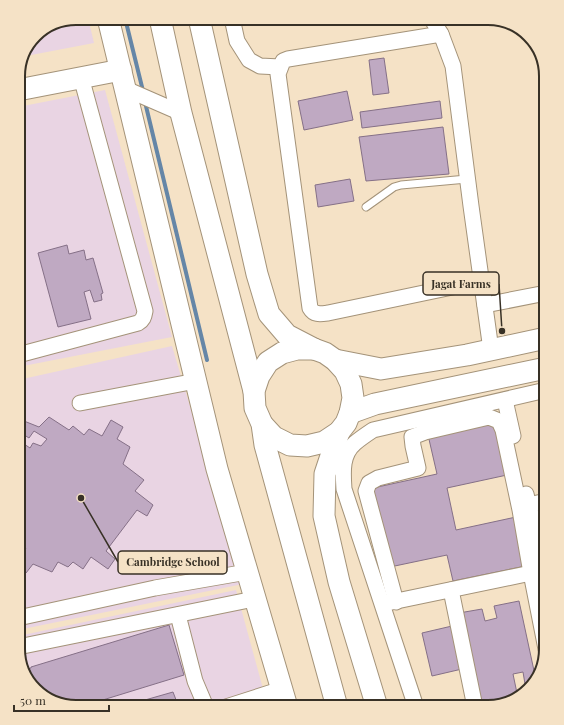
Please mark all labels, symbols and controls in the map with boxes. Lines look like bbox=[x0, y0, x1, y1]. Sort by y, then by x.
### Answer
callout: Jagat Farms bbox=[423, 272, 499, 295]
text: Jagat Farms bbox=[430, 276, 491, 291]
callout: Cambridge School bbox=[118, 551, 227, 574]
text: Cambridge School bbox=[126, 554, 220, 569]
scale bar bbox=[14, 687, 109, 713]
text: 50 m bbox=[20, 692, 46, 708]

